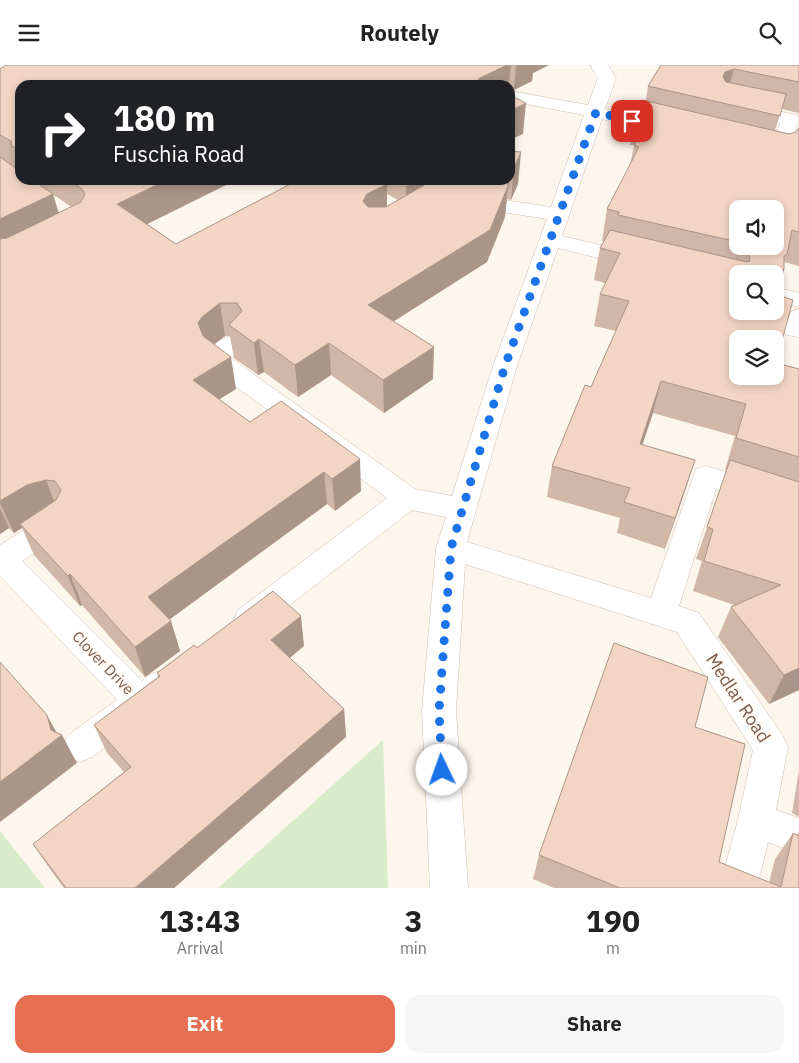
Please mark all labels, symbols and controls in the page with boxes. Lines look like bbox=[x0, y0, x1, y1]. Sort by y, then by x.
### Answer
text: Routely bbox=[360, 18, 439, 47]
icon: menu bbox=[15, 19, 43, 47]
icon: search bbox=[756, 19, 784, 47]
text: 180 m bbox=[113, 95, 216, 141]
icon: right bbox=[30, 100, 95, 165]
pin bbox=[611, 100, 653, 142]
icon: arrive bbox=[618, 107, 646, 135]
text: Fuschia Road bbox=[113, 139, 245, 168]
map controls bbox=[729, 200, 784, 385]
button: sound bbox=[729, 200, 784, 255]
button: search bbox=[729, 265, 784, 320]
button: layers bbox=[729, 330, 784, 385]
street label: Clover Drive bbox=[68, 627, 138, 698]
street label: Medlar Road bbox=[701, 649, 776, 747]
position arrow bbox=[415, 743, 467, 795]
text: 13:43 bbox=[159, 901, 241, 940]
text: 3 bbox=[404, 901, 422, 940]
text: 190 bbox=[586, 901, 640, 940]
text: Arrival bbox=[177, 938, 223, 958]
text: min bbox=[400, 938, 427, 958]
text: m bbox=[606, 938, 620, 958]
button: Exit bbox=[15, 995, 395, 1053]
button: Share bbox=[405, 995, 784, 1053]

